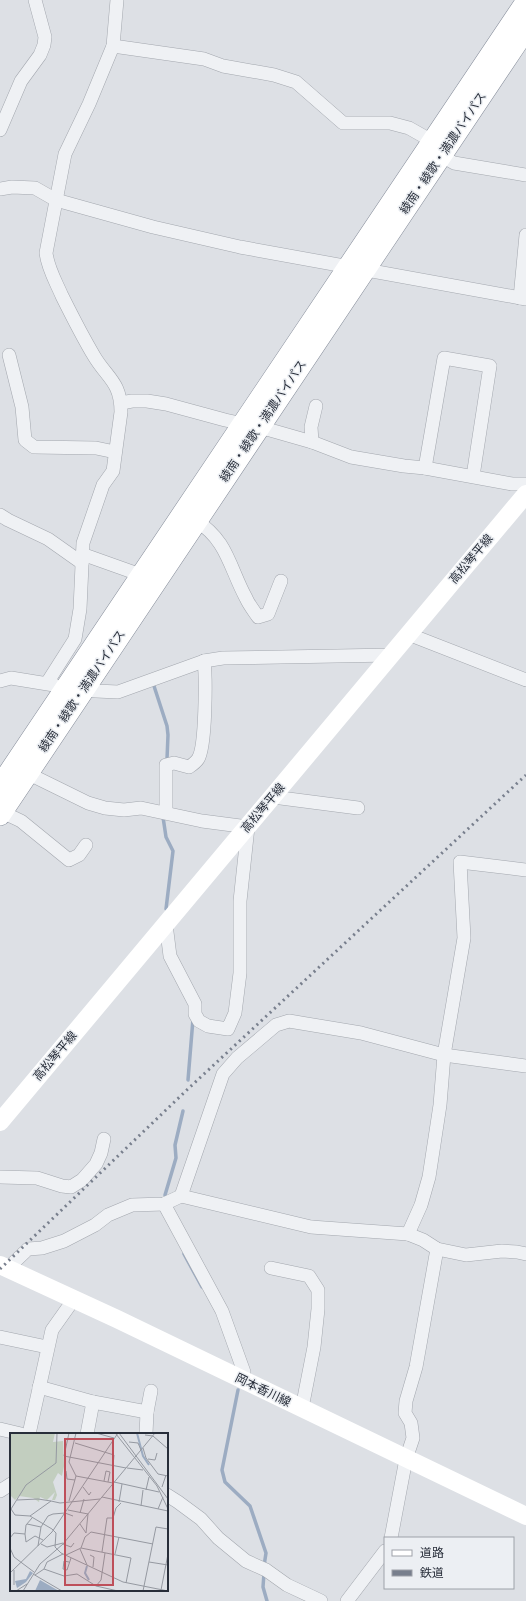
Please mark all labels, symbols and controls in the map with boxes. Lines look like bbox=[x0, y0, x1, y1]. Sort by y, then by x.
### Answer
street label: 綾南・綾歌・満濃バイパス bbox=[397, 89, 489, 217]
street label: 綾南・綾歌・満濃バイパス bbox=[217, 357, 309, 485]
street label: 高松琴平線 bbox=[446, 532, 496, 586]
street label: 綾南・綾歌・満濃バイパス bbox=[36, 627, 128, 755]
street label: 高松琴平線 bbox=[238, 781, 288, 835]
street label: 高松琴平線 bbox=[30, 1029, 80, 1083]
street label: 岡本香川線 bbox=[233, 1371, 293, 1409]
inset map bbox=[10, 1433, 168, 1591]
legend bbox=[384, 1537, 514, 1589]
text: 道路 bbox=[420, 1546, 444, 1560]
text: 鉄道 bbox=[420, 1566, 444, 1580]

